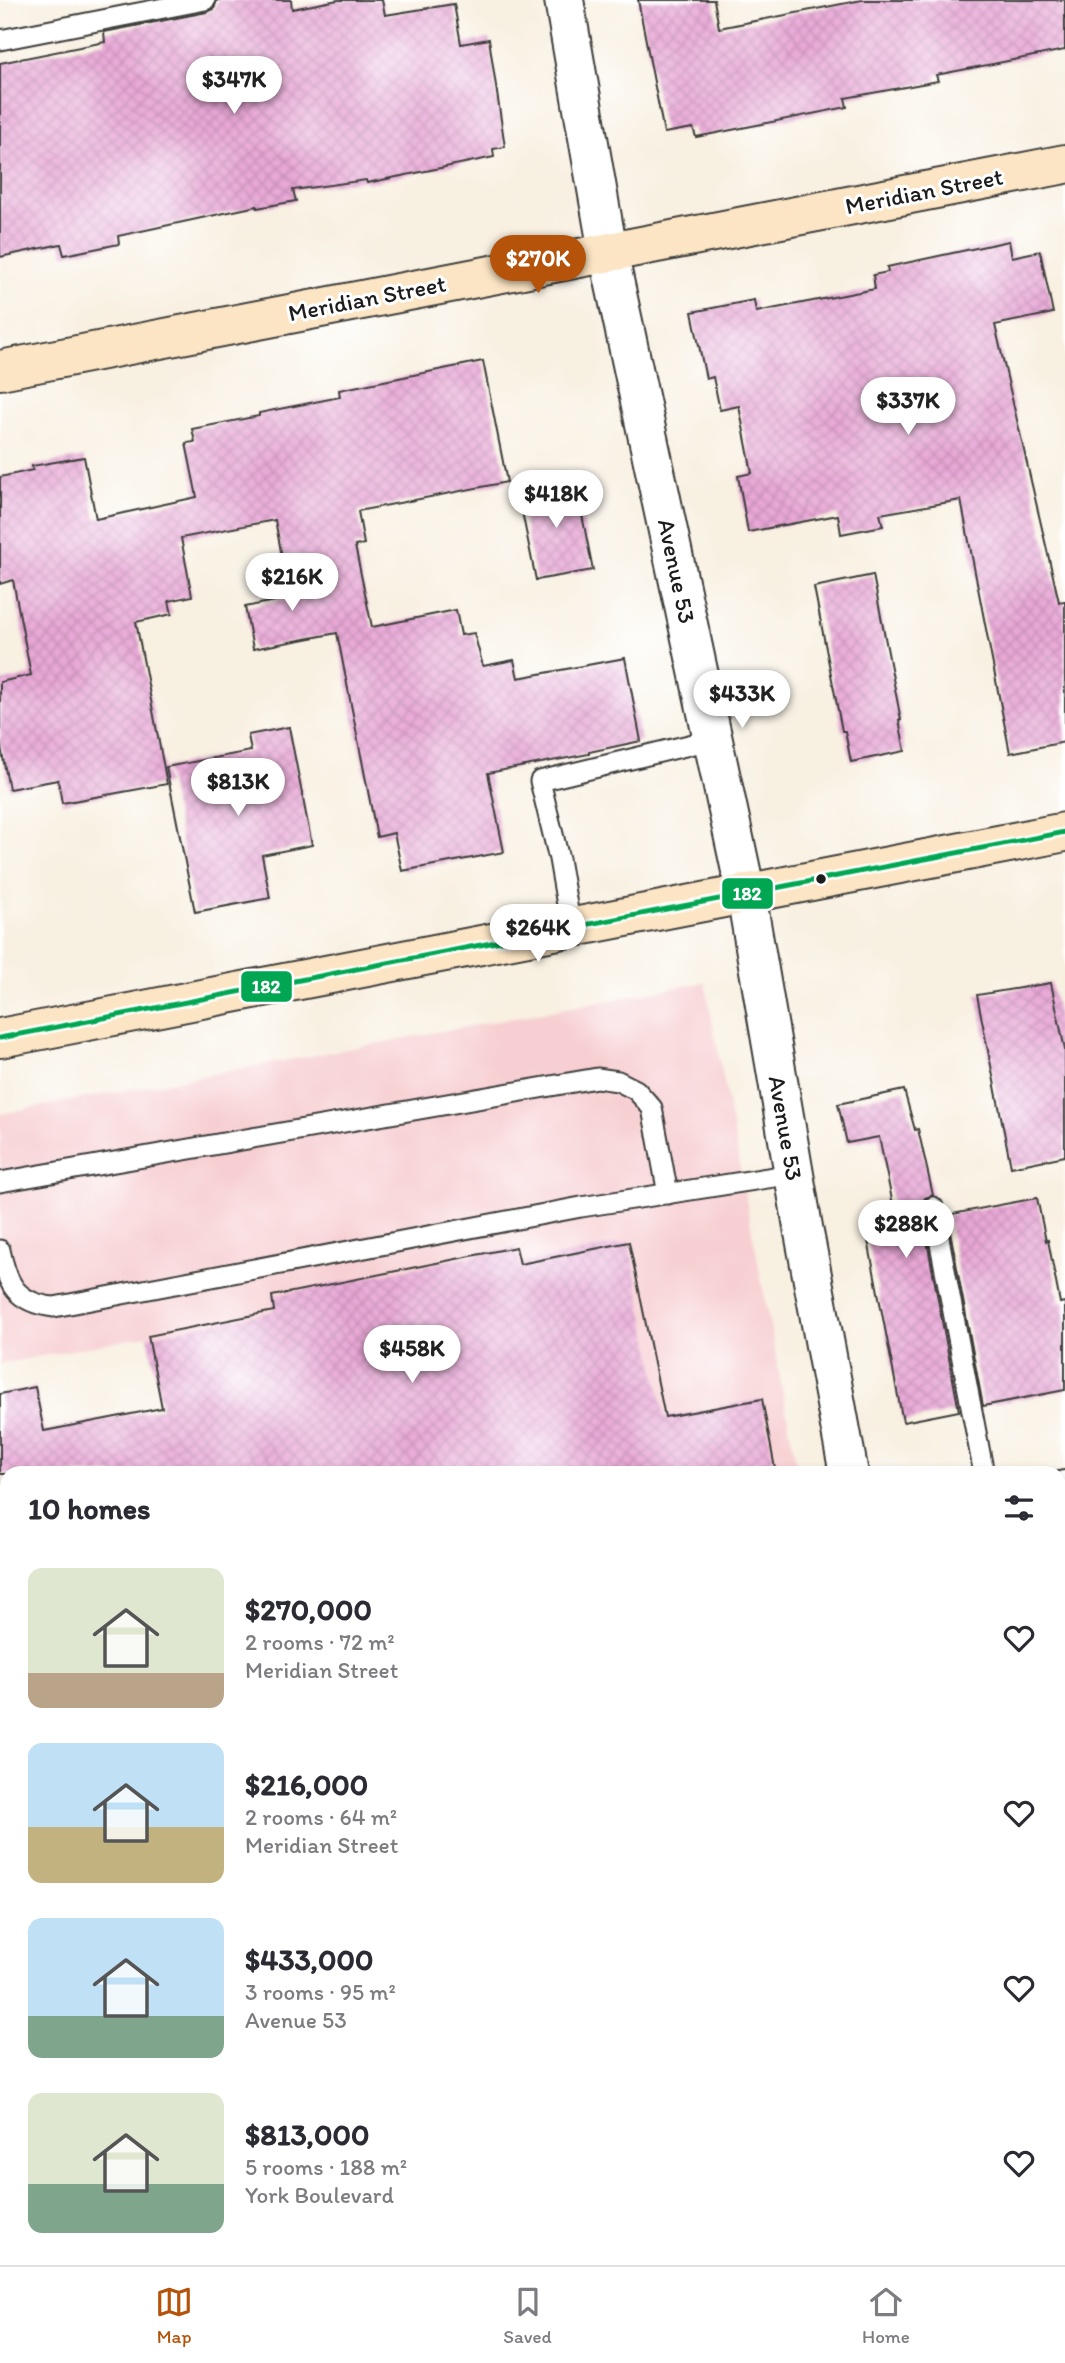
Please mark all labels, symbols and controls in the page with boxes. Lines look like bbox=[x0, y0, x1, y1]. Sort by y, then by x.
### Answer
pin: $347K bbox=[185, 57, 283, 116]
text: $347K bbox=[202, 65, 266, 93]
street label: Meridian Street bbox=[843, 162, 1005, 220]
pin: $270K bbox=[489, 236, 587, 295]
text: $270K bbox=[506, 244, 570, 272]
street label: Meridian Street bbox=[286, 269, 448, 327]
pin: $337K bbox=[859, 378, 957, 437]
text: $337K bbox=[877, 386, 939, 414]
pin: $418K bbox=[507, 470, 605, 530]
text: $418K bbox=[524, 479, 588, 507]
street label: Avenue 53 bbox=[652, 516, 702, 626]
pin: $216K bbox=[243, 554, 341, 613]
text: $216K bbox=[261, 562, 323, 590]
pin: $433K bbox=[693, 670, 791, 730]
text: $433K bbox=[709, 679, 775, 707]
pin: $813K bbox=[189, 758, 287, 818]
text: $813K bbox=[207, 767, 269, 795]
unlabelled marker bbox=[814, 872, 828, 886]
line badge: 182 bbox=[721, 877, 774, 910]
text: 182 bbox=[732, 882, 762, 905]
pin: $264K bbox=[489, 904, 587, 964]
text: $264K bbox=[506, 913, 570, 941]
line badge: 182 bbox=[240, 970, 293, 1003]
text: 182 bbox=[251, 975, 281, 998]
street label: Avenue 53 bbox=[763, 1073, 809, 1183]
pin: $288K bbox=[857, 1200, 955, 1260]
text: $288K bbox=[874, 1209, 938, 1237]
pin: $458K bbox=[363, 1326, 461, 1385]
text: $458K bbox=[380, 1334, 444, 1362]
icon: filters bbox=[1000, 1489, 1038, 1527]
text: 10 homes bbox=[28, 1490, 151, 1527]
text: $270,000 bbox=[245, 1591, 372, 1628]
icon: home bbox=[84, 1596, 168, 1680]
icon: heart bbox=[1000, 1619, 1038, 1657]
text: 2 rooms · 72 m² bbox=[245, 1628, 395, 1656]
text: Meridian Street bbox=[245, 1656, 398, 1684]
text: $216,000 bbox=[245, 1766, 368, 1803]
icon: home bbox=[84, 1771, 168, 1855]
icon: heart bbox=[1000, 1794, 1038, 1832]
text: 2 rooms · 64 m² bbox=[245, 1803, 397, 1831]
text: Meridian Street bbox=[245, 1831, 398, 1859]
text: $433,000 bbox=[245, 1941, 374, 1978]
icon: home bbox=[84, 1946, 168, 2030]
icon: heart bbox=[1000, 1969, 1038, 2007]
text: 3 rooms · 95 m² bbox=[245, 1978, 396, 2006]
text: Avenue 53 bbox=[245, 2006, 347, 2034]
text: $813,000 bbox=[245, 2116, 369, 2153]
icon: home bbox=[84, 2121, 168, 2205]
icon: heart bbox=[1000, 2144, 1038, 2182]
text: 5 rooms · 188 m² bbox=[245, 2153, 407, 2181]
text: York Boulevard bbox=[245, 2181, 394, 2209]
tab: Map bbox=[155, 2283, 193, 2348]
tab: Saved bbox=[503, 2283, 552, 2348]
tab: Home bbox=[862, 2283, 910, 2348]

